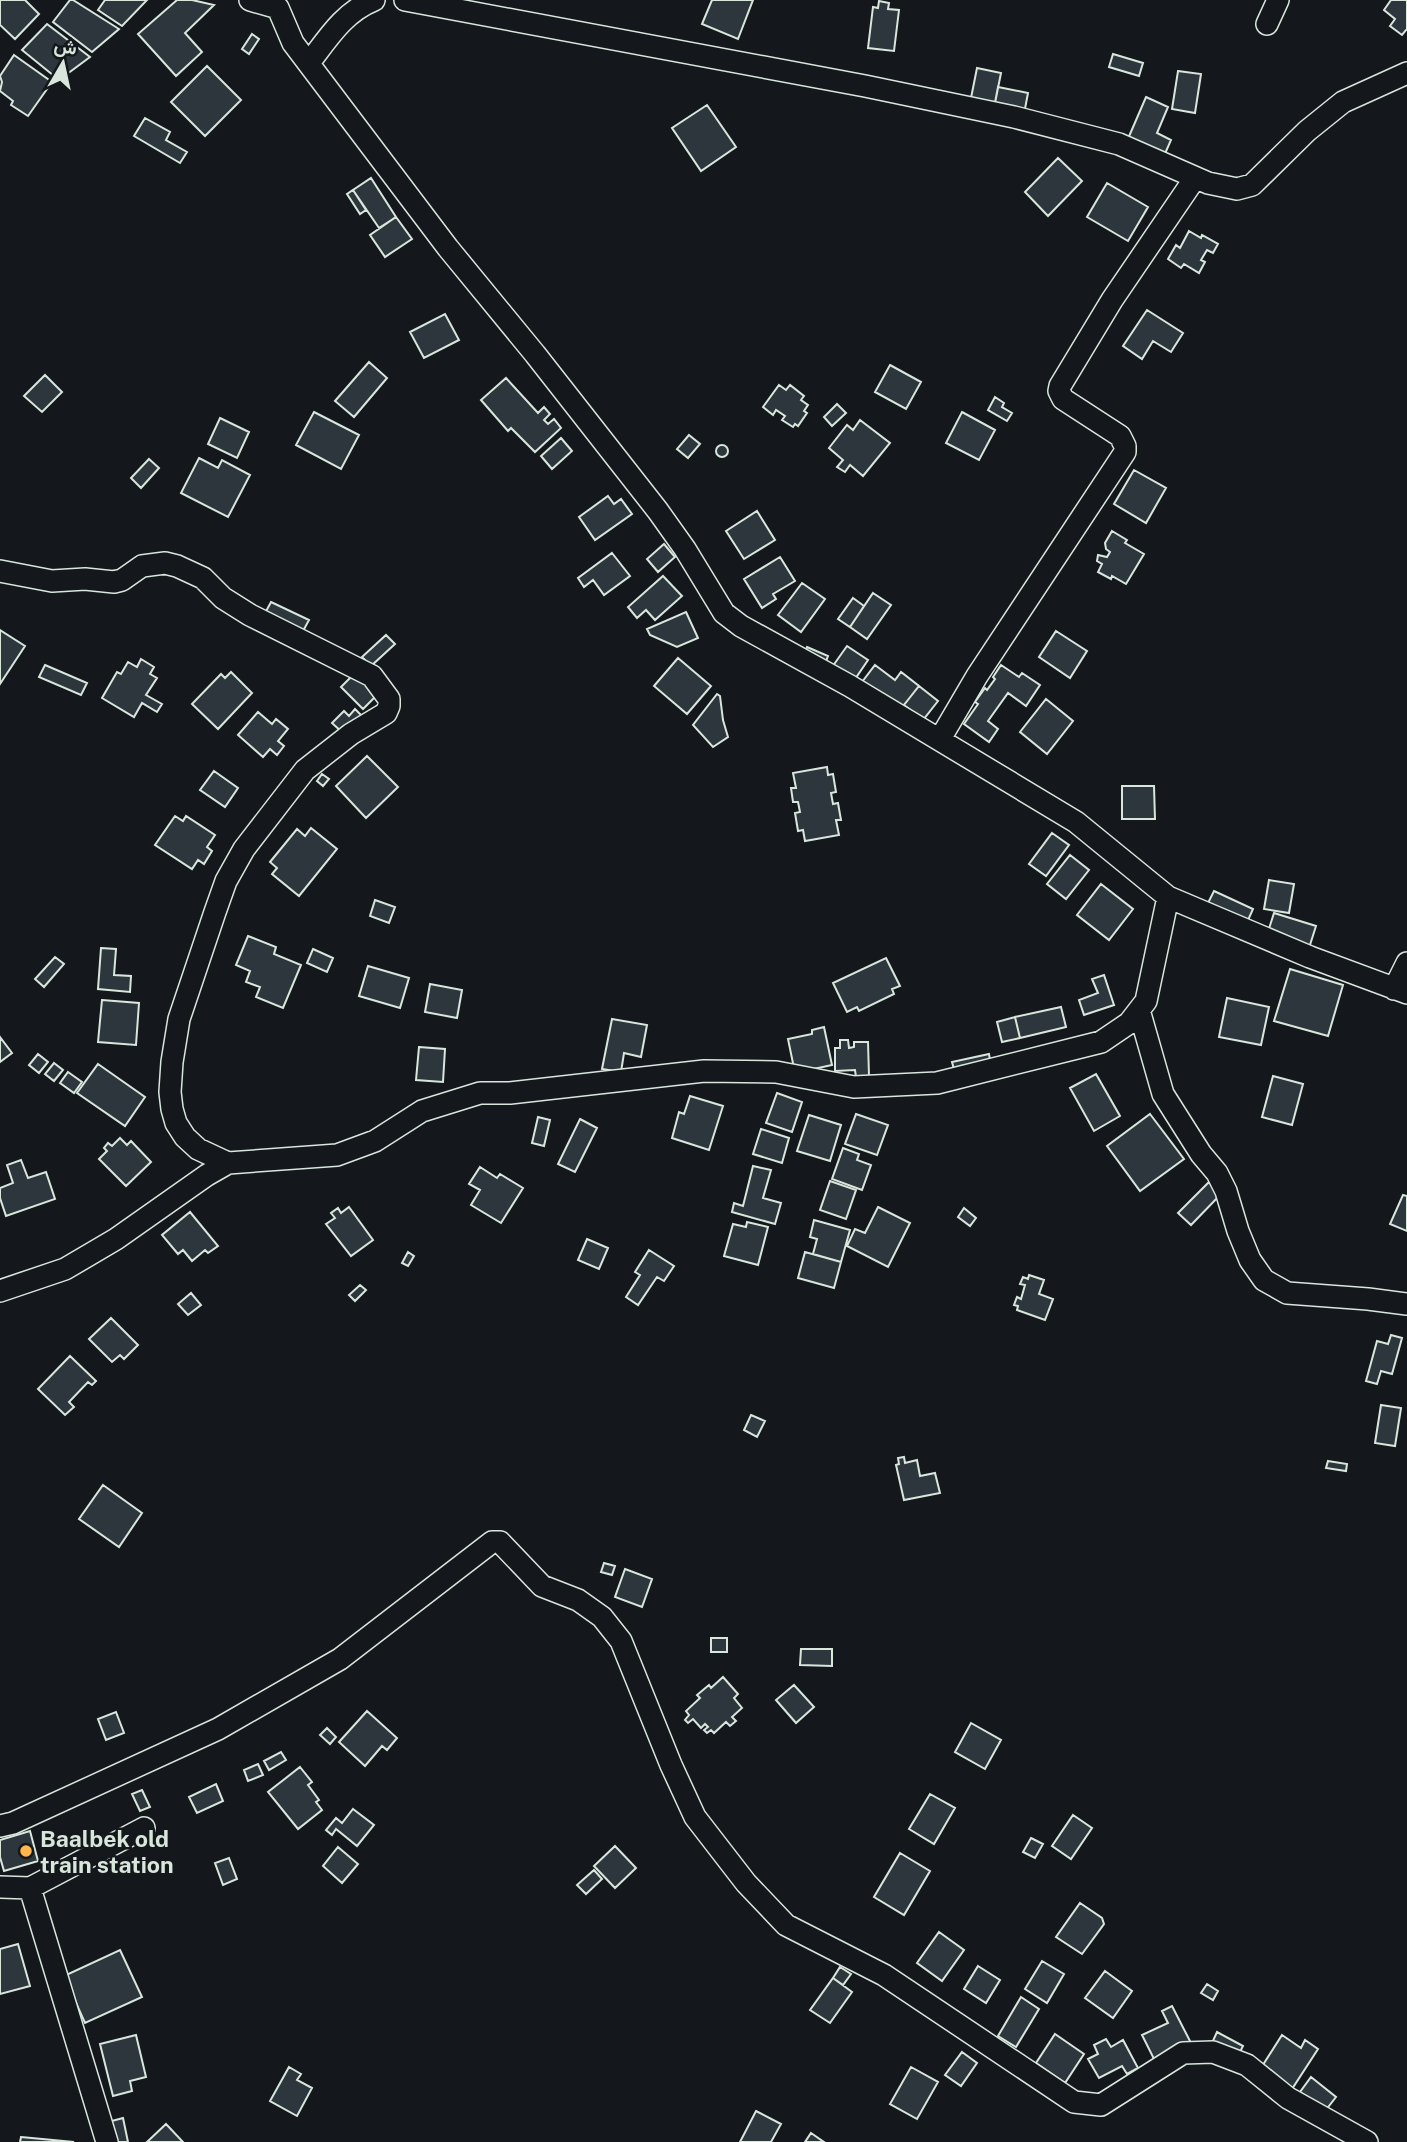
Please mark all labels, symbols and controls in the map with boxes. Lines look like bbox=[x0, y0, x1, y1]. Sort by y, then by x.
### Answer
north arrow bbox=[28, 28, 98, 98]
text: ش bbox=[53, 34, 79, 60]
place label: Baalbek old train station bbox=[40, 1825, 174, 1878]
marker: Baalbek old train station bbox=[18, 1843, 34, 1859]

